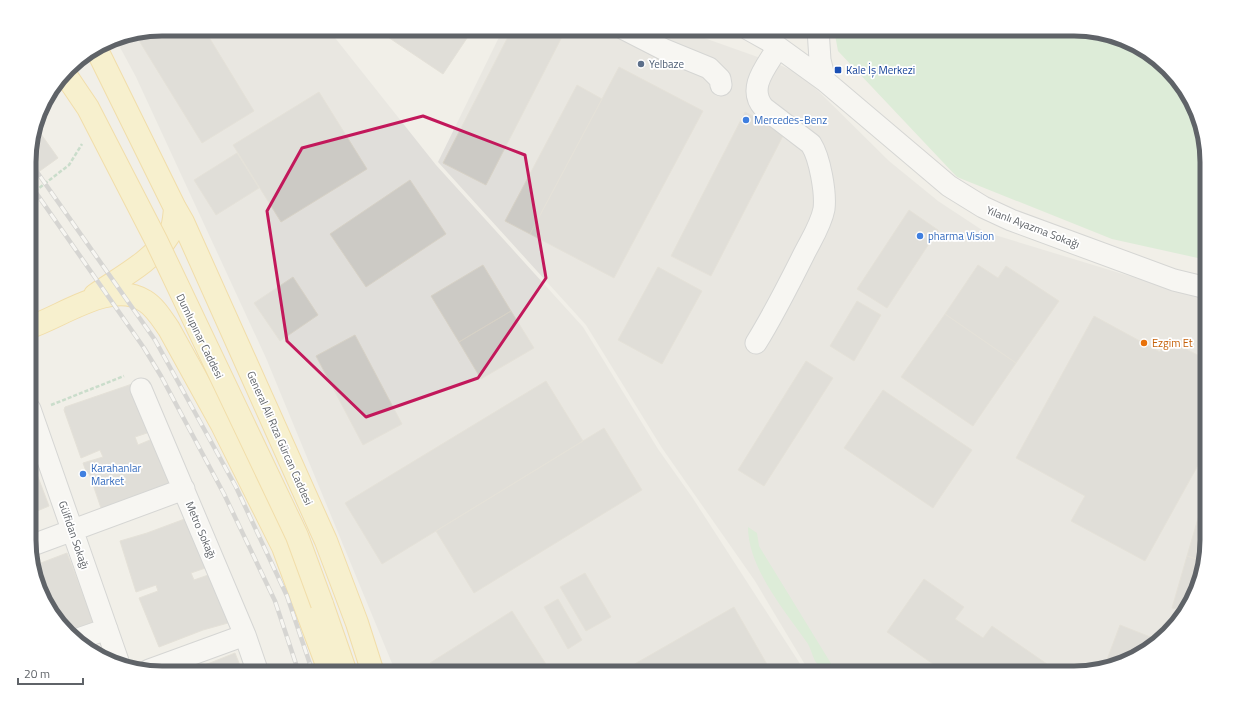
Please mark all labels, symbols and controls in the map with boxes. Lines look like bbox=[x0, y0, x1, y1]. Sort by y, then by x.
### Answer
place label: Yelbaze bbox=[649, 56, 685, 72]
marker: Yelbaze bbox=[636, 59, 646, 69]
place label: Kale İş Merkezi bbox=[846, 62, 915, 78]
marker: Kale İş Merkezi bbox=[833, 65, 843, 75]
place label: Mercedes-Benz bbox=[754, 112, 827, 128]
marker: Mercedes-Benz bbox=[741, 115, 751, 125]
street label: Yılanlı Ayazma Sokağı bbox=[984, 202, 1082, 252]
place label: pharma Vision bbox=[928, 228, 994, 244]
marker: pharma Vision bbox=[915, 231, 925, 241]
street label: Dumlupınar Caddesi bbox=[173, 291, 227, 381]
place label: Ezgim Et bbox=[1152, 335, 1193, 351]
marker: Ezgim Et bbox=[1139, 338, 1149, 348]
street label: General Ali Rıza Gürcan Caddesi bbox=[243, 368, 317, 508]
place label: Karahanlar Market bbox=[91, 460, 141, 489]
marker: Karahanlar Market bbox=[78, 469, 88, 479]
street label: Gülfidan Sokağı bbox=[55, 499, 93, 571]
street label: Metro Sokağı bbox=[182, 499, 220, 561]
scale bar bbox=[18, 660, 83, 686]
text: 20 m bbox=[24, 664, 50, 683]

